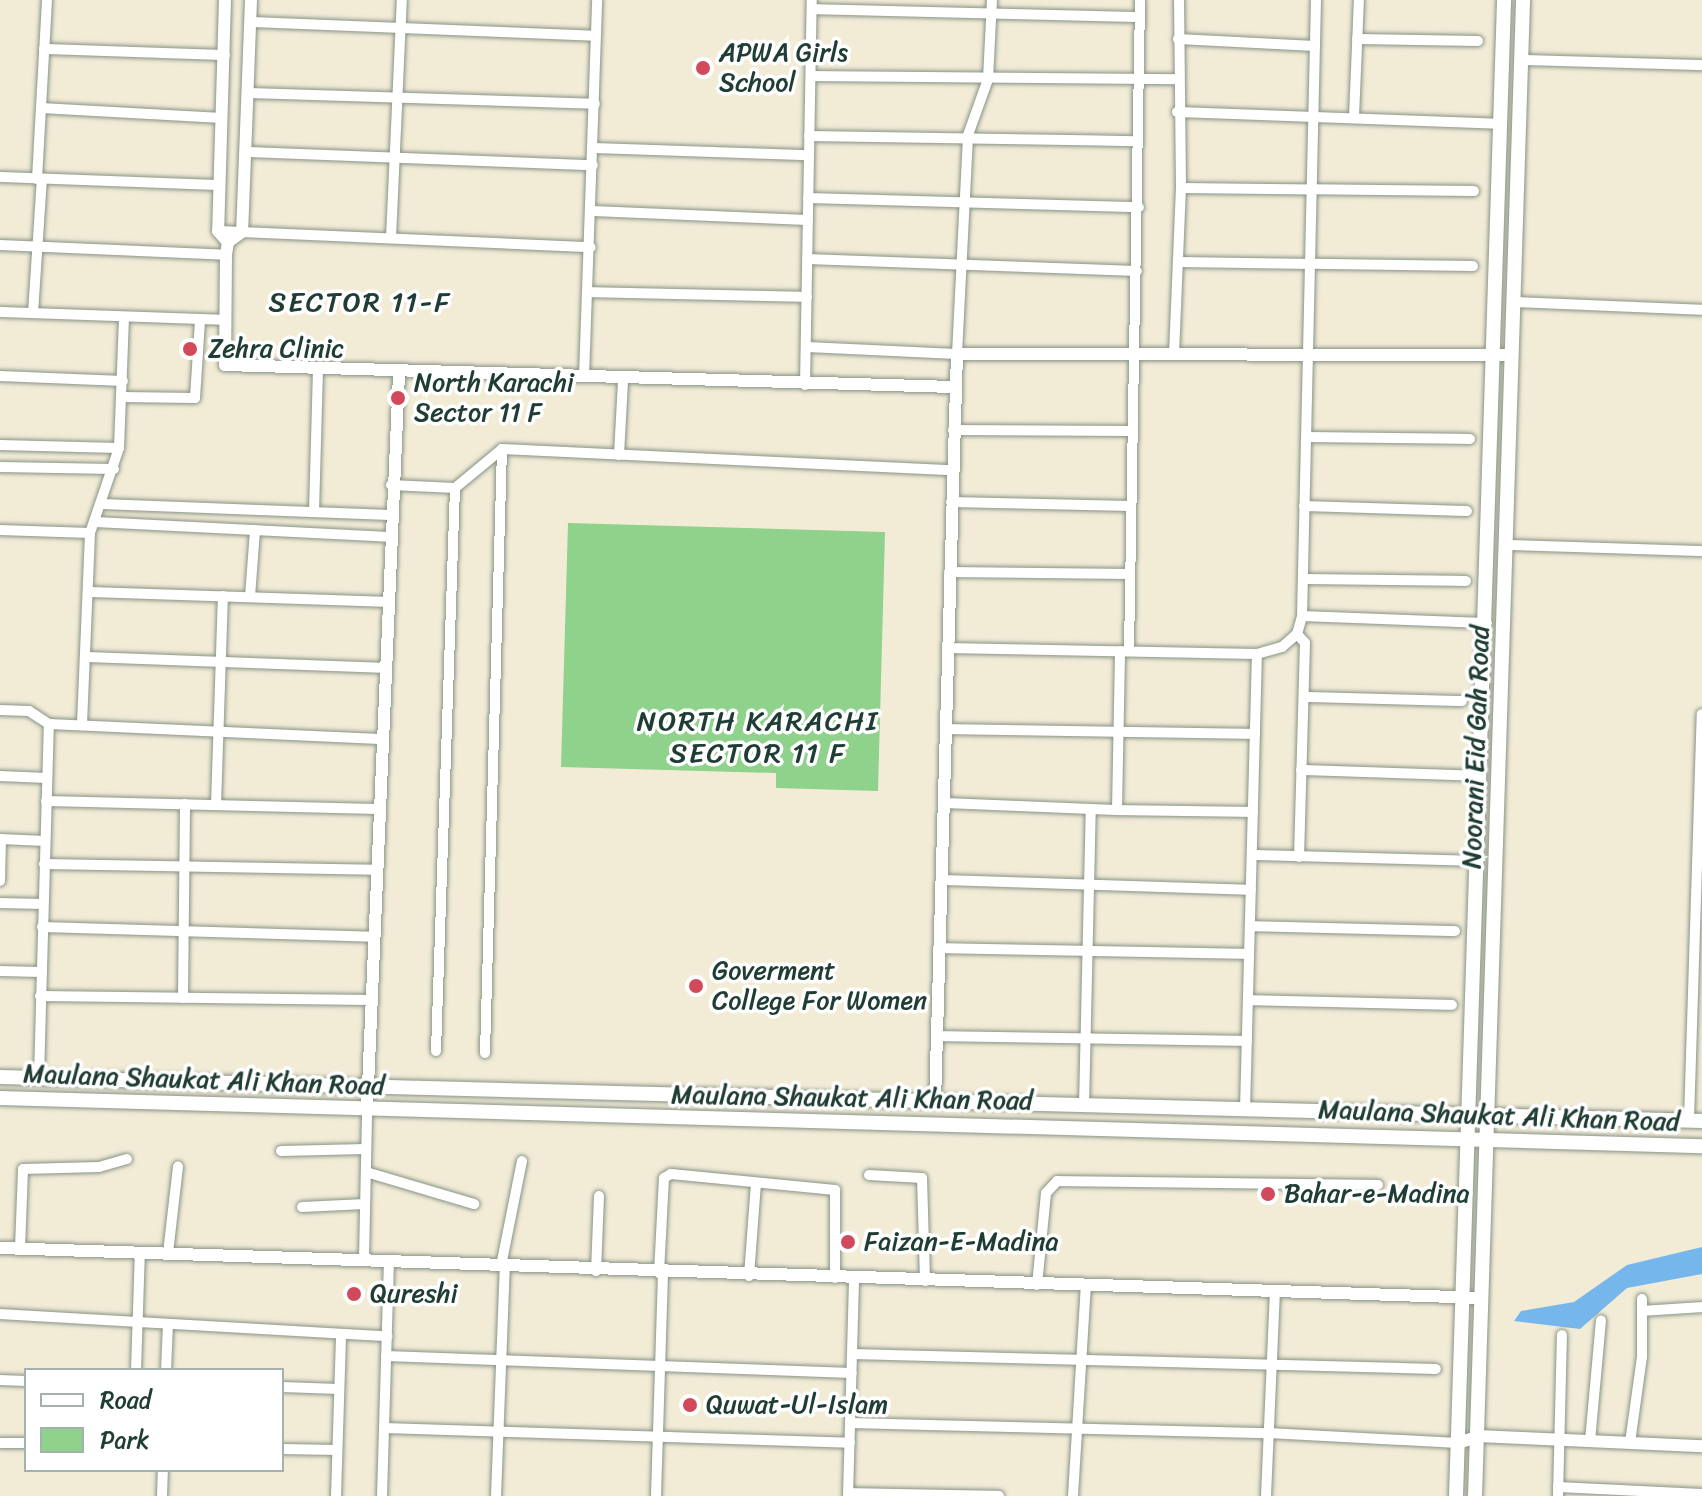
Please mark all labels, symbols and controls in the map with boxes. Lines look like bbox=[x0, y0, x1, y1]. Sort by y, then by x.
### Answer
place label: APWA Girls School bbox=[719, 37, 848, 98]
marker: APWA Girls School bbox=[694, 59, 712, 77]
district label: SECTOR 11-F bbox=[269, 285, 451, 319]
place label: Zehra Clinic bbox=[208, 333, 345, 365]
marker: Zehra Clinic bbox=[179, 338, 201, 360]
place label: North Karachi Sector 11 F bbox=[414, 367, 574, 428]
marker: North Karachi Sector 11 F bbox=[389, 389, 407, 407]
street label: Noorani Eid Gah Road bbox=[1456, 625, 1496, 869]
district label: NORTH KARACHI SECTOR 11 F bbox=[639, 704, 877, 770]
place label: Goverment College For Women bbox=[712, 955, 927, 1016]
marker: Goverment College For Women bbox=[687, 977, 705, 995]
street label: Maulana Shaukat Ali Khan Road bbox=[23, 1058, 385, 1102]
street label: Maulana Shaukat Ali Khan Road bbox=[671, 1079, 1033, 1117]
street label: Maulana Shaukat Ali Khan Road bbox=[1318, 1094, 1680, 1138]
place label: Bahar-e-Madina bbox=[1284, 1178, 1470, 1210]
marker: Bahar-e-Madina bbox=[1259, 1185, 1277, 1203]
place label: Faizan-E-Madina bbox=[864, 1226, 1059, 1258]
marker: Faizan-E-Madina bbox=[839, 1233, 857, 1251]
place label: Qureshi bbox=[370, 1278, 458, 1310]
marker: Qureshi bbox=[345, 1285, 363, 1303]
legend bbox=[24, 1368, 284, 1472]
text: Road bbox=[100, 1379, 151, 1421]
place label: Quwat-Ul-Islam bbox=[706, 1389, 888, 1421]
marker: Quwat-Ul-Islam bbox=[681, 1396, 699, 1414]
text: Park bbox=[100, 1419, 149, 1461]

